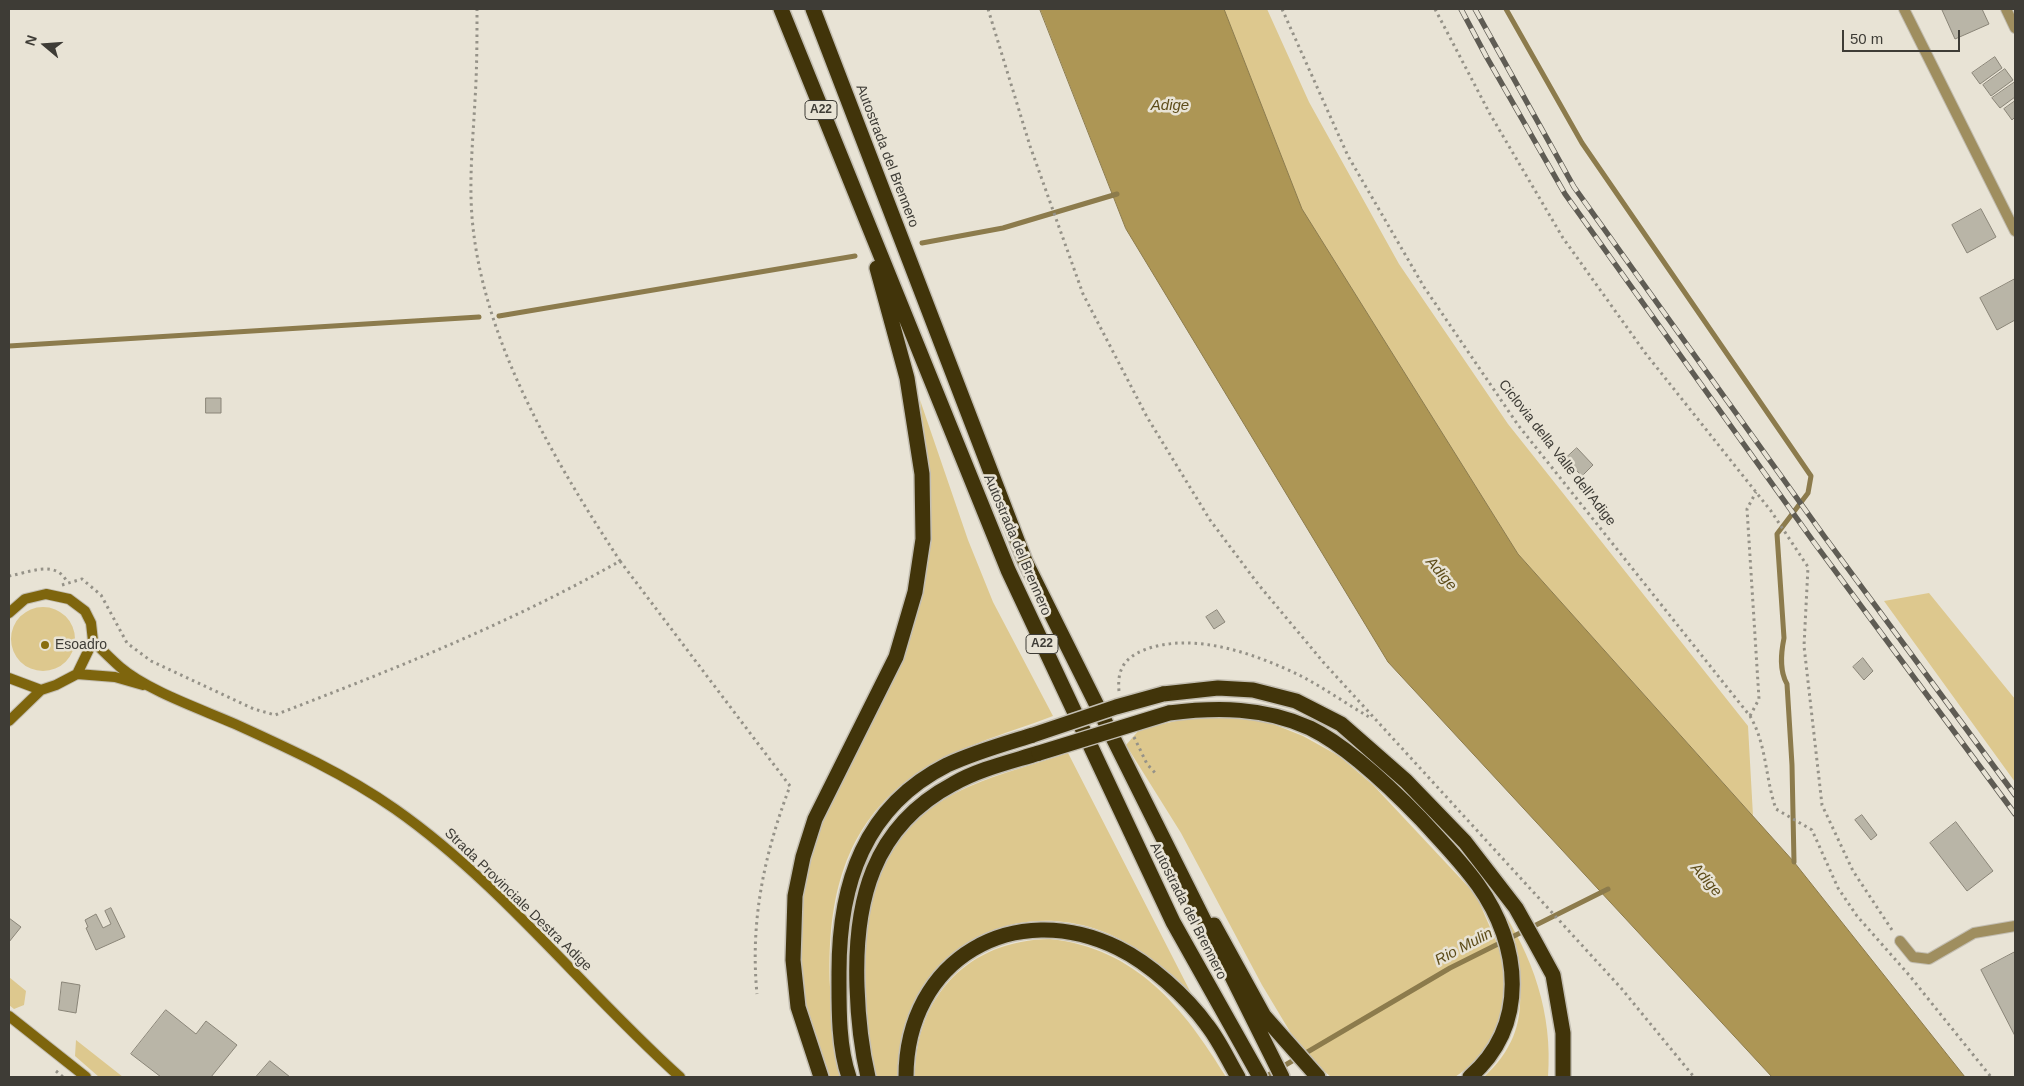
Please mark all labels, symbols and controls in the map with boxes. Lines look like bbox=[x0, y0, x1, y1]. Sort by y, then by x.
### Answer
north arrow bbox=[20, 20, 70, 70]
scale bar bbox=[1844, 20, 1962, 52]
text: 50 m bbox=[1850, 30, 1883, 47]
text: N bbox=[22, 33, 40, 48]
street label: Autostrada del Brennero bbox=[852, 82, 922, 230]
water label: Adige bbox=[1151, 97, 1189, 115]
road number: A22 bbox=[805, 100, 837, 120]
street label: Ciclovia della Valle dell'Adige bbox=[1495, 377, 1619, 529]
street label: Autostrada del Brennero bbox=[980, 472, 1054, 618]
water label: Adige bbox=[1422, 554, 1460, 594]
road number: A22 bbox=[1026, 634, 1058, 654]
place label: Esoadro bbox=[55, 637, 107, 653]
marker: Esoadro bbox=[39, 639, 51, 651]
street label: Strada Provinciale Destra Adige bbox=[441, 825, 595, 975]
street label: Autostrada del Brennero bbox=[1146, 840, 1230, 982]
water label: Adige bbox=[1687, 860, 1725, 900]
water label: Rio Mulin bbox=[1432, 924, 1496, 970]

